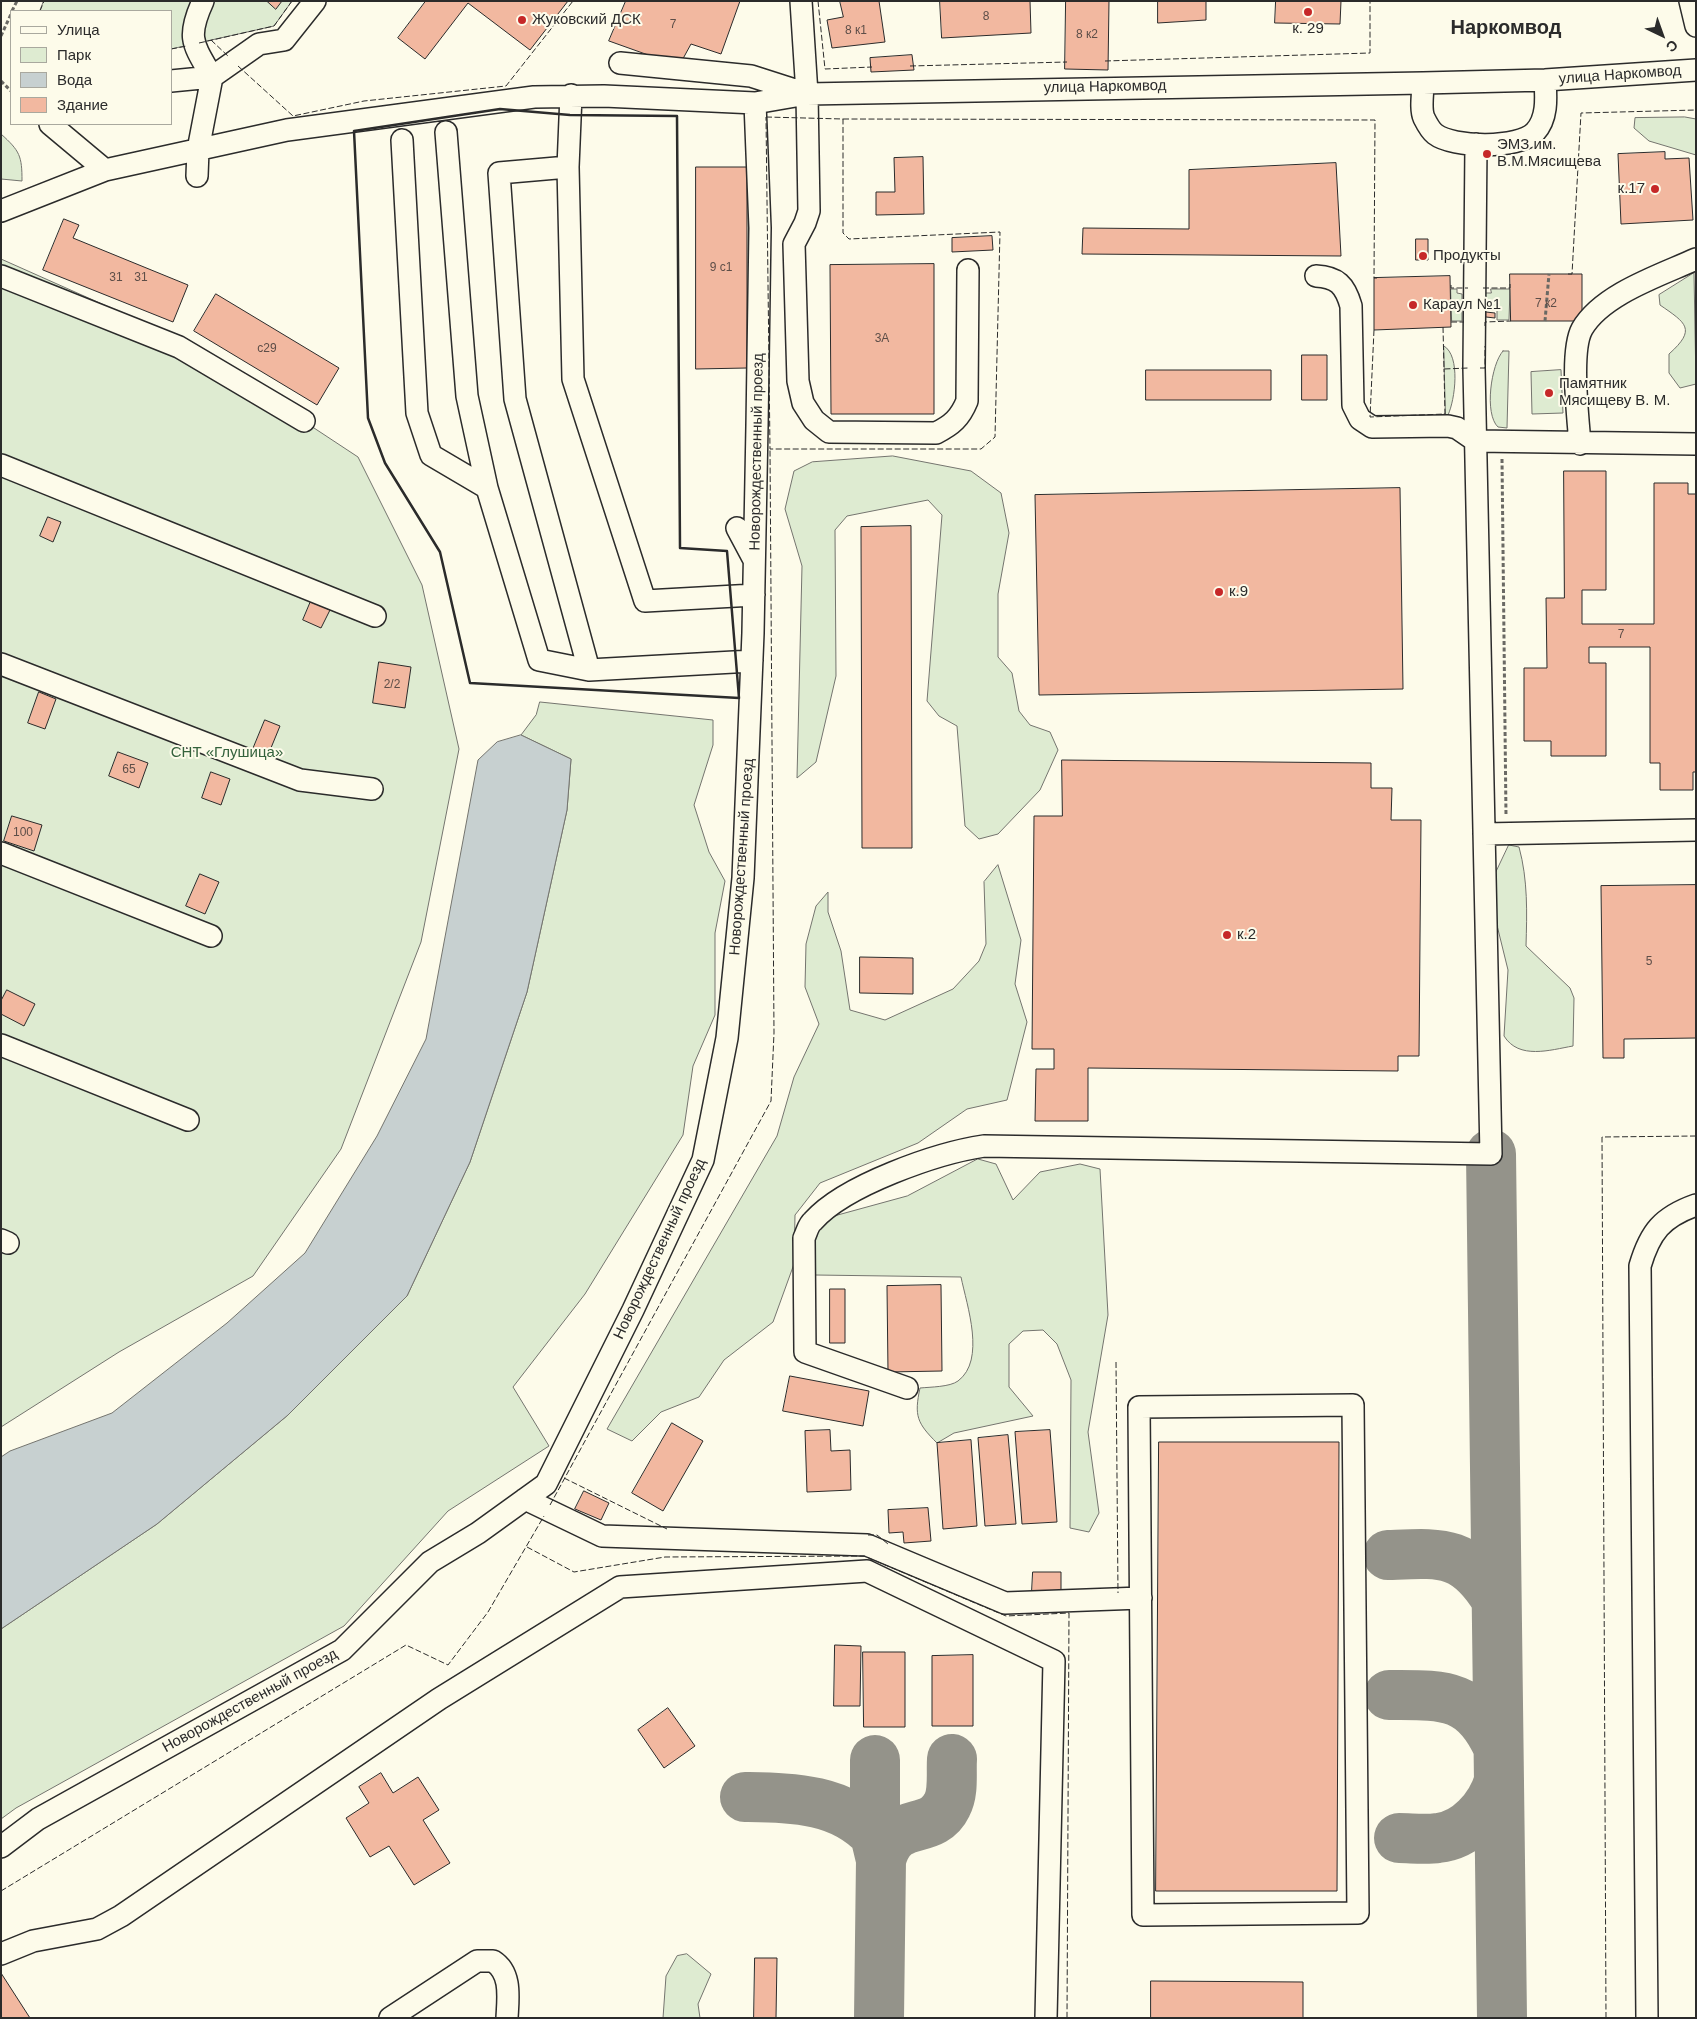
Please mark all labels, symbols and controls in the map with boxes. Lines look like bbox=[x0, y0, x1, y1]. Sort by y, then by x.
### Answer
marker: к. 29 bbox=[1302, 6, 1314, 18]
legend bbox=[10, 10, 172, 125]
house number: 8 bbox=[983, 10, 989, 24]
north arrow bbox=[1637, 10, 1687, 60]
place label: Жуковский ДСК bbox=[532, 11, 641, 29]
marker: Жуковский ДСК bbox=[516, 14, 528, 26]
district label: Наркомвод bbox=[1451, 16, 1561, 40]
house number: 7 bbox=[670, 18, 676, 32]
place label: к. 29 bbox=[1292, 20, 1324, 38]
text: Улица bbox=[57, 21, 100, 38]
house number: 8 к1 bbox=[845, 24, 867, 38]
house number: 8 к2 bbox=[1076, 28, 1098, 42]
text: С bbox=[1663, 37, 1681, 55]
text: Парк bbox=[57, 46, 91, 63]
street label: улица Наркомвод bbox=[1558, 62, 1682, 88]
text: Вода bbox=[57, 71, 92, 88]
street label: улица Наркомвод bbox=[1043, 77, 1167, 97]
text: Здание bbox=[57, 96, 108, 113]
place label: ЭМЗ им. В.М.Мясищева bbox=[1497, 136, 1601, 171]
marker: ЭМЗ им. В.М.Мясищева bbox=[1481, 148, 1493, 160]
place label: к.17 bbox=[1618, 180, 1645, 198]
marker: к.17 bbox=[1649, 183, 1661, 195]
place label: Продукты bbox=[1433, 247, 1501, 265]
marker: Продукты bbox=[1417, 250, 1429, 262]
house number: 9 с1 bbox=[710, 261, 732, 275]
house number: 31 bbox=[109, 271, 123, 285]
house number: 31 bbox=[134, 271, 148, 285]
place label: Караул №1 bbox=[1423, 296, 1501, 314]
house number: 7 к2 bbox=[1535, 297, 1557, 311]
marker: Караул №1 bbox=[1407, 299, 1419, 311]
house number: 3А bbox=[875, 332, 889, 346]
house number: с29 bbox=[257, 342, 277, 356]
street label: Новорождественный проезд bbox=[746, 353, 768, 551]
place label: Памятник Мясищеву В. М. bbox=[1559, 375, 1670, 410]
marker: Памятник Мясищеву В. М. bbox=[1543, 387, 1555, 399]
place label: к.9 bbox=[1229, 583, 1248, 601]
marker: к.9 bbox=[1213, 586, 1225, 598]
house number: 7 bbox=[1618, 628, 1624, 642]
house number: 2/2 bbox=[384, 678, 400, 692]
park label: СНТ «Глушица» bbox=[171, 744, 283, 762]
street label: Новорождественный проезд bbox=[726, 758, 758, 956]
house number: 65 bbox=[122, 763, 136, 777]
house number: 100 bbox=[13, 826, 33, 840]
place label: к.2 bbox=[1237, 926, 1256, 944]
marker: к.2 bbox=[1221, 929, 1233, 941]
house number: 5 bbox=[1646, 955, 1652, 969]
street label: Новорождественный проезд bbox=[610, 1156, 710, 1342]
street label: Новорождественный проезд bbox=[159, 1645, 341, 1757]

